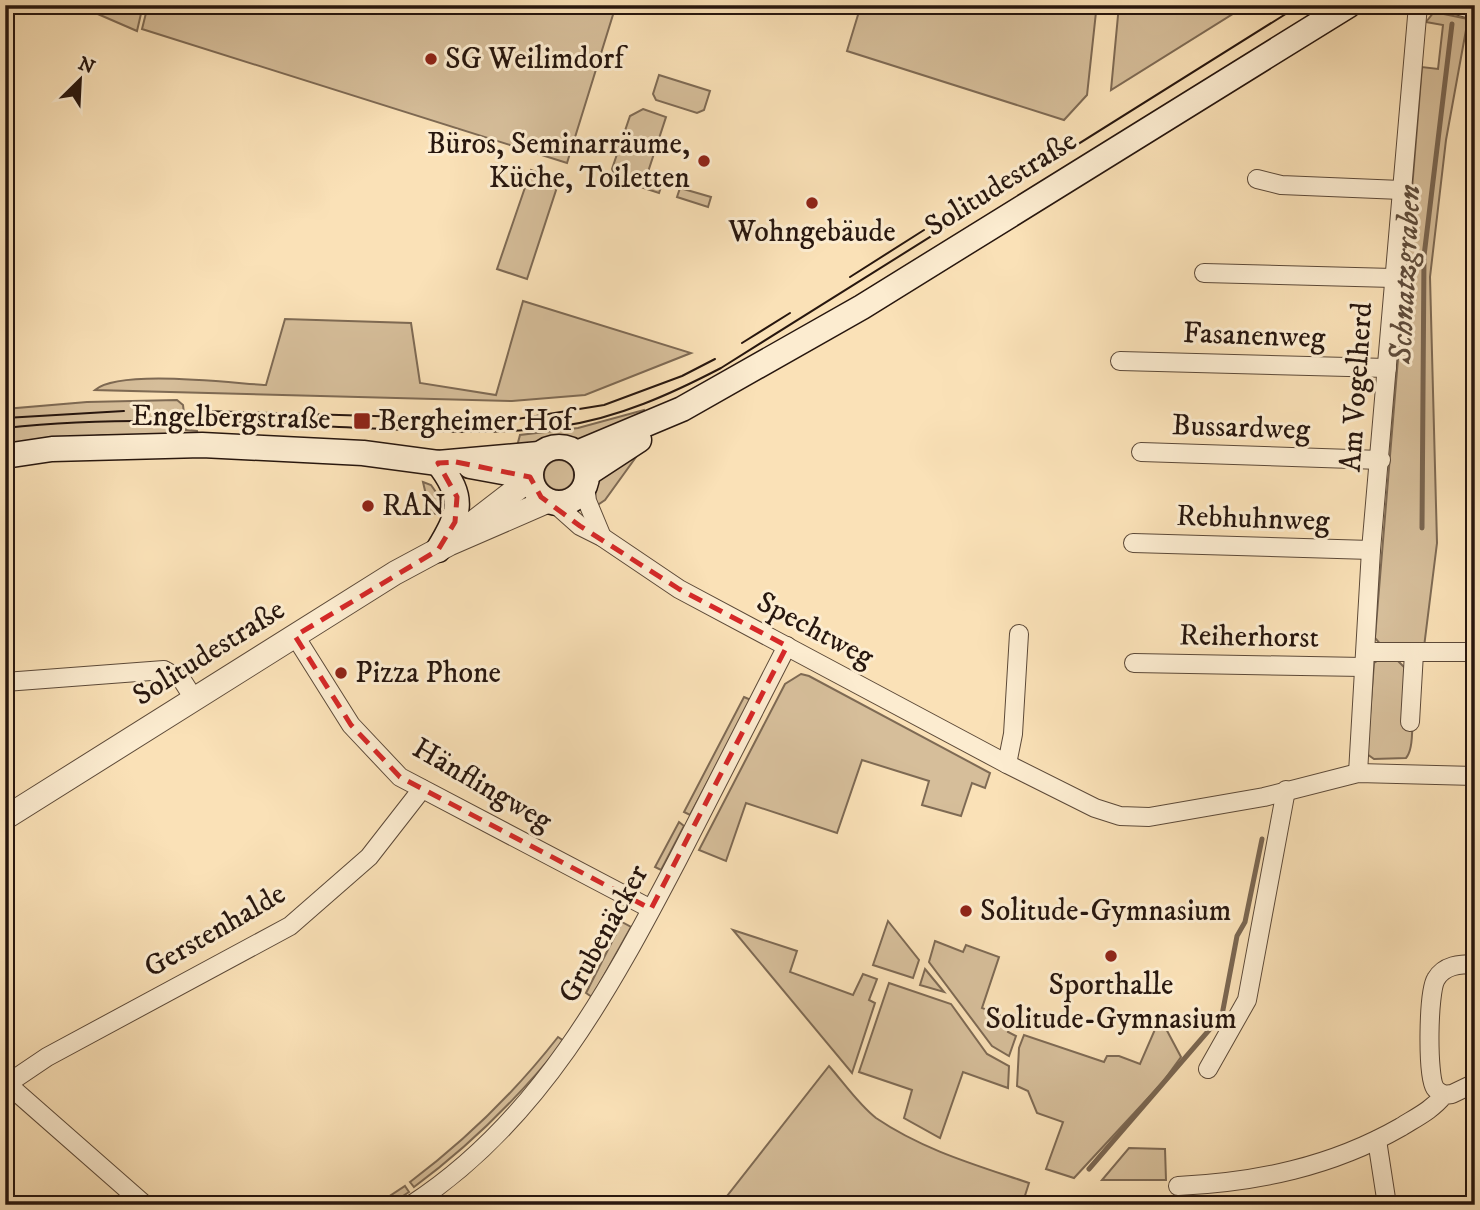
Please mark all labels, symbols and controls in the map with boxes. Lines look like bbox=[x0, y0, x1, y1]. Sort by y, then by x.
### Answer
place label: SG Weilimdorf bbox=[445, 41, 628, 78]
north arrow bbox=[46, 46, 116, 116]
marker: SG Weilimdorf bbox=[423, 51, 439, 67]
text: N bbox=[74, 52, 98, 80]
street label: Solitudestraße bbox=[918, 123, 1084, 245]
place label: Büros, Seminarräume, Küche, Toiletten bbox=[427, 126, 690, 197]
marker: Büros, Seminarräume, Küche, Toiletten bbox=[696, 153, 712, 169]
water label: Schnatzgraben bbox=[1381, 184, 1431, 365]
marker: Wohngebäude bbox=[804, 195, 820, 211]
place label: Wohngebäude bbox=[727, 214, 896, 251]
street label: Am Vogelherd bbox=[1333, 301, 1381, 473]
street label: Fasanenweg bbox=[1182, 315, 1326, 357]
street label: Engelbergstraße bbox=[131, 398, 331, 438]
place label: Bergheimer Hof bbox=[378, 403, 577, 440]
street label: Bussardweg bbox=[1171, 407, 1311, 449]
marker: Bergheimer Hof bbox=[352, 411, 372, 431]
place label: RAN bbox=[382, 488, 446, 525]
marker: RAN bbox=[360, 498, 376, 514]
street label: Rebhuhnweg bbox=[1176, 498, 1331, 540]
street label: Spechtweg bbox=[750, 584, 880, 676]
street label: Solitudestraße bbox=[126, 592, 292, 714]
street label: Reiherhorst bbox=[1179, 617, 1319, 657]
place label: Pizza Phone bbox=[355, 655, 501, 692]
marker: Pizza Phone bbox=[333, 665, 349, 681]
street label: Hänflingweg bbox=[405, 730, 559, 840]
street label: Grubenäcker bbox=[551, 858, 657, 1010]
street label: Gerstenhalde bbox=[138, 876, 292, 986]
place label: Solitude-Gymnasium bbox=[980, 893, 1231, 930]
marker: Solitude-Gymnasium bbox=[958, 903, 974, 919]
marker: Sporthalle Solitude-Gymnasium bbox=[1103, 948, 1119, 964]
place label: Sporthalle Solitude-Gymnasium bbox=[985, 967, 1237, 1038]

